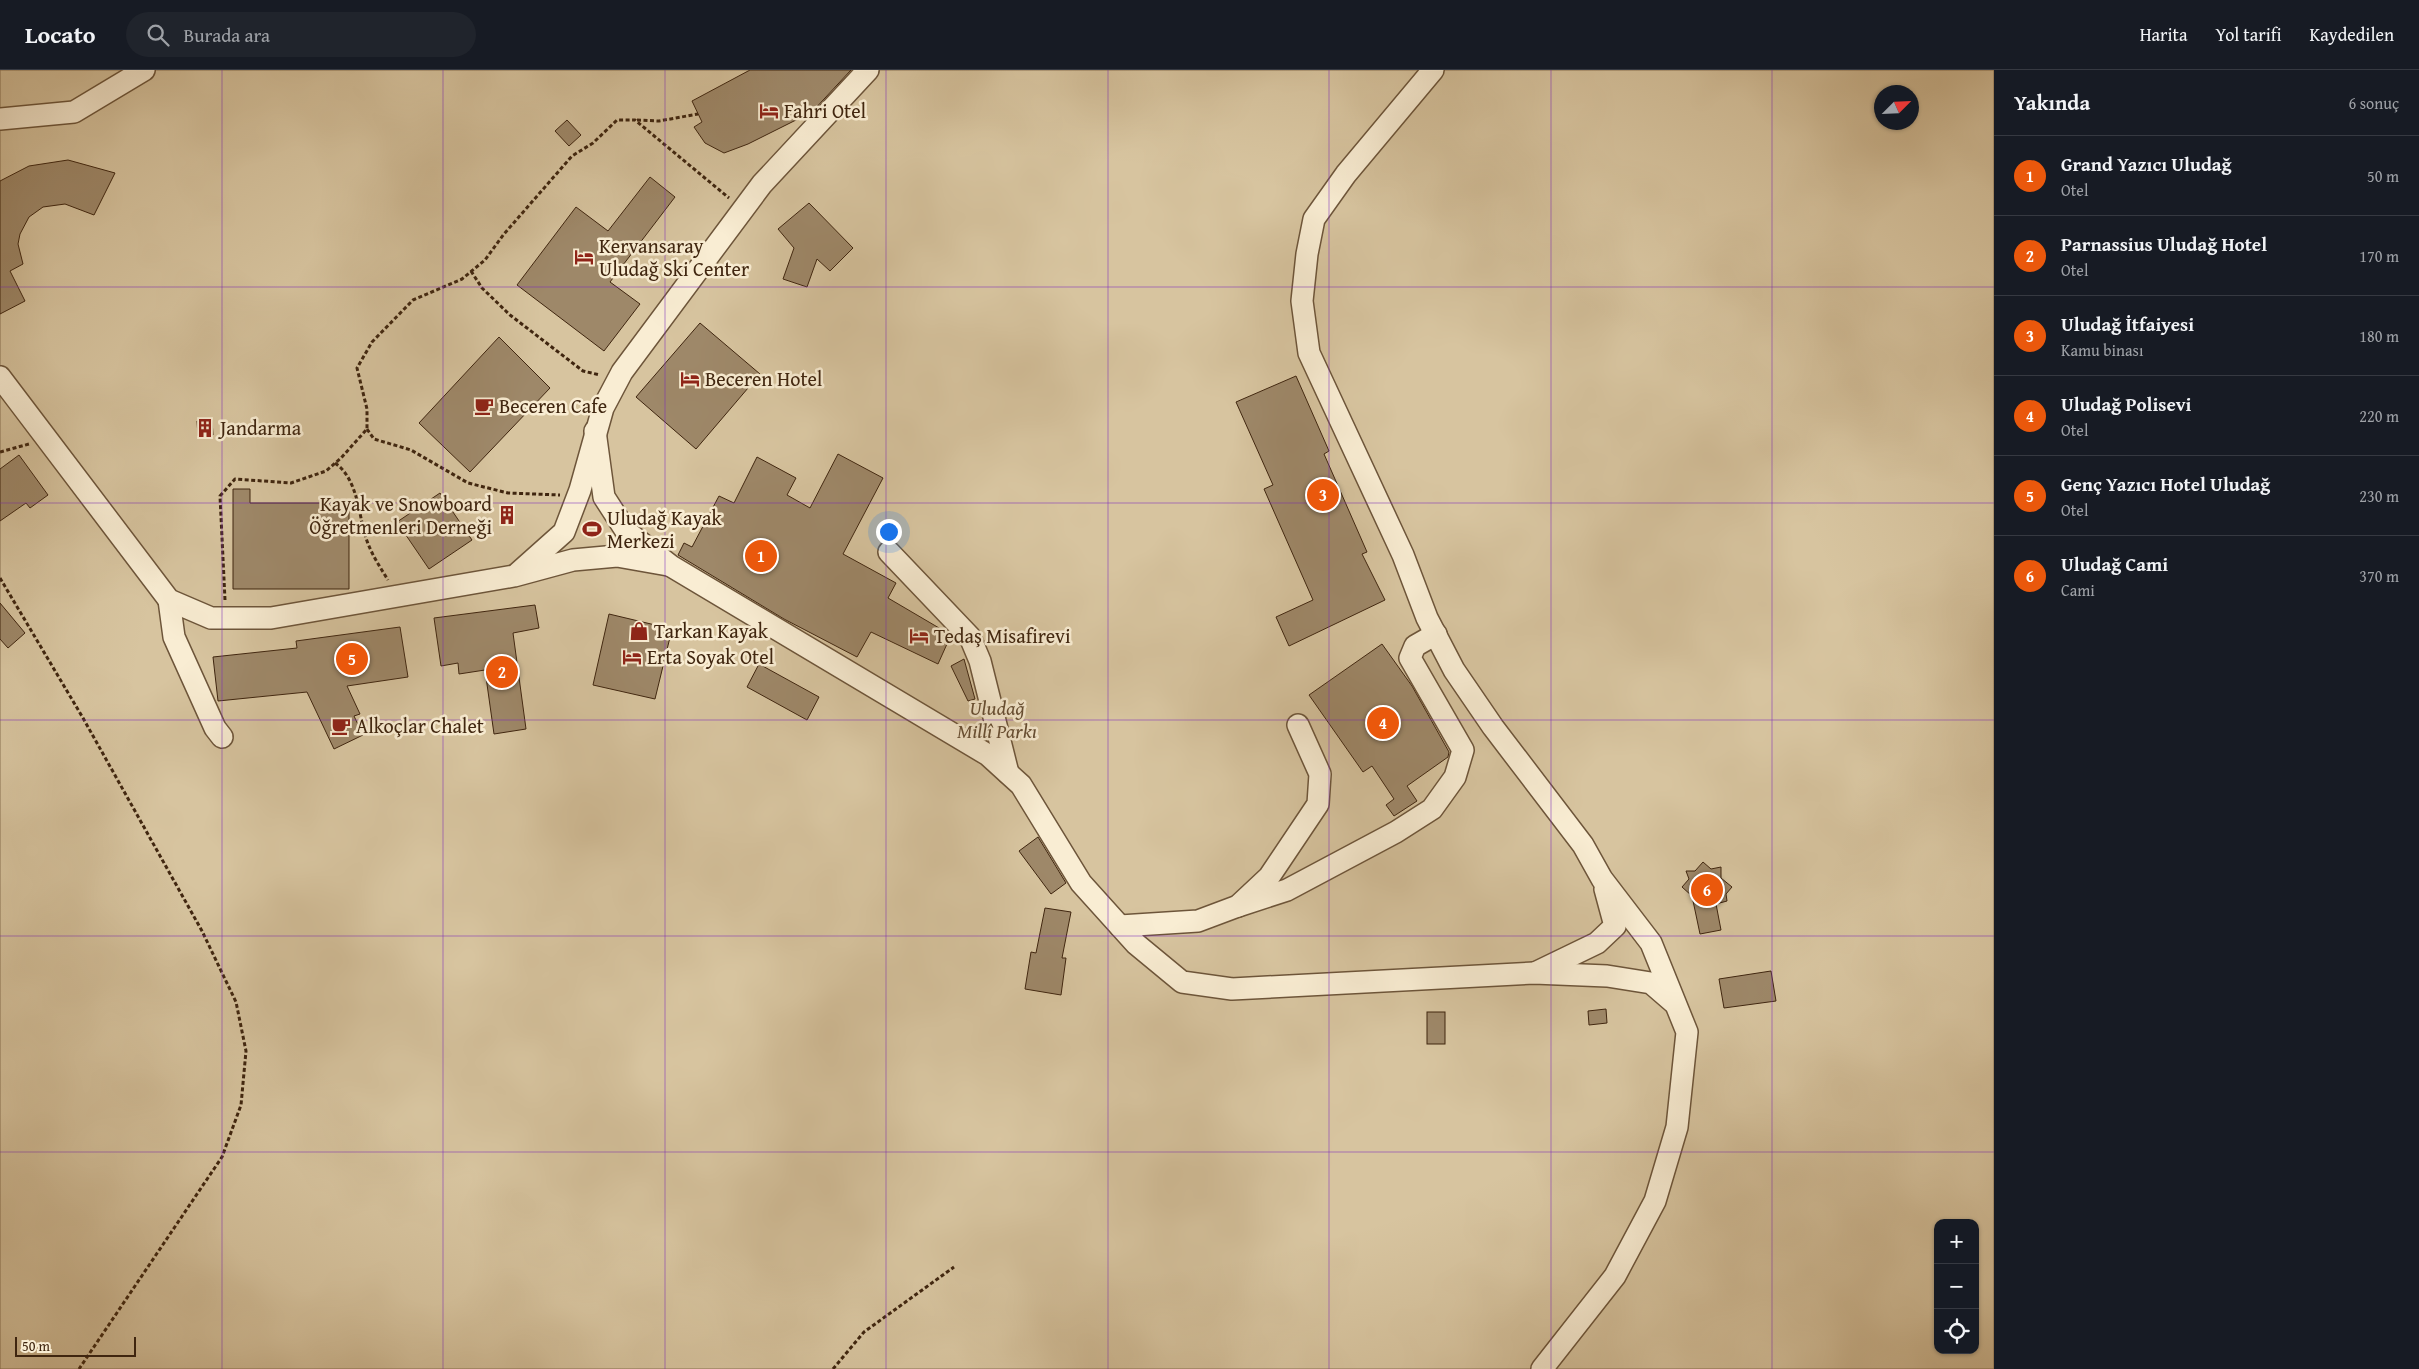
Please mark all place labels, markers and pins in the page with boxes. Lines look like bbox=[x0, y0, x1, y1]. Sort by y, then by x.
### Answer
place label: Fahri Otel bbox=[784, 96, 867, 125]
hotel icon: Fahri Otel bbox=[758, 100, 780, 122]
place label: Kervansaray Uludağ Ski Center bbox=[599, 231, 749, 283]
hotel icon: Kervansaray Uludağ Ski Center bbox=[573, 246, 595, 268]
place label: Beceren Hotel bbox=[705, 364, 823, 393]
hotel icon: Beceren Hotel bbox=[679, 368, 701, 390]
place label: Beceren Cafe bbox=[499, 391, 607, 420]
cafe icon: Beceren Cafe bbox=[473, 395, 495, 417]
place label: Jandarma bbox=[217, 413, 302, 442]
building icon: Jandarma bbox=[194, 417, 216, 439]
pin: 3 bbox=[1307, 476, 1339, 514]
place label: Kayak ve Snowboard Öğretmenleri Derneği bbox=[309, 489, 492, 541]
place label: Uludağ Kayak Merkezi bbox=[607, 503, 722, 555]
building icon: Kayak ve Snowboard Öğretmenleri Derneği bbox=[496, 504, 518, 526]
sports icon: Uludağ Kayak Merkezi bbox=[581, 518, 603, 540]
pin: 1 bbox=[745, 537, 777, 575]
place label: Tarkan Kayak bbox=[654, 616, 769, 645]
shop icon: Tarkan Kayak bbox=[628, 620, 650, 642]
place label: Tedaş Misafirevi bbox=[934, 621, 1071, 650]
hotel icon: Tedaş Misafirevi bbox=[908, 625, 930, 647]
pin: 5 bbox=[336, 640, 368, 678]
place label: Erta Soyak Otel bbox=[647, 642, 775, 671]
hotel icon: Erta Soyak Otel bbox=[621, 646, 643, 668]
pin: 2 bbox=[486, 653, 518, 691]
pin: 4 bbox=[1367, 704, 1399, 742]
place label: Alkoçlar Chalet bbox=[356, 711, 484, 740]
cafe icon: Alkoçlar Chalet bbox=[330, 715, 352, 737]
pin: 6 bbox=[1691, 871, 1723, 909]

